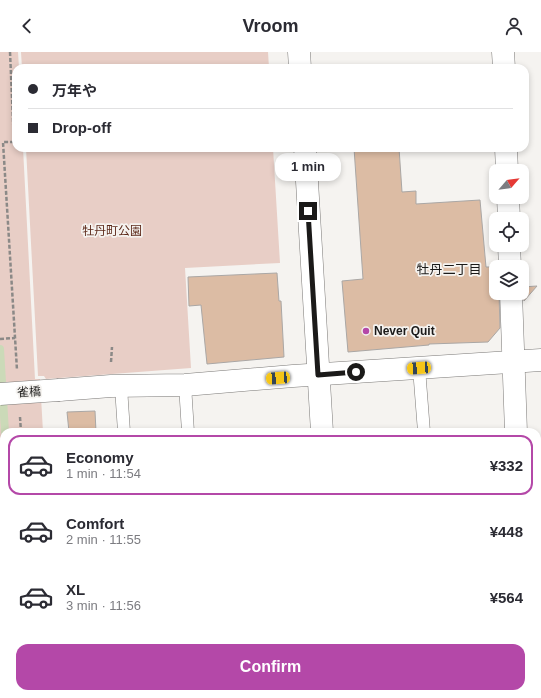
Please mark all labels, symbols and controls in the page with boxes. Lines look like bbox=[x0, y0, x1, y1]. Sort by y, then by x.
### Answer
icon: back bbox=[16, 15, 38, 37]
icon: person bbox=[503, 15, 525, 37]
text: Vroom bbox=[242, 16, 299, 36]
text: 万年や bbox=[52, 82, 97, 99]
text: Drop-off bbox=[52, 119, 111, 136]
callout: 1 min bbox=[275, 153, 341, 181]
text: 1 min bbox=[291, 159, 325, 174]
north arrow bbox=[489, 164, 529, 204]
map controls bbox=[489, 164, 529, 300]
route end bbox=[299, 202, 317, 220]
button: locate bbox=[489, 212, 529, 252]
park label: 牡丹町公園 bbox=[82, 224, 142, 238]
button: layers bbox=[489, 260, 529, 300]
district label: 牡丹二丁目 bbox=[416, 262, 482, 277]
place label: Never Quit bbox=[374, 324, 435, 338]
marker: Never Quit bbox=[361, 326, 371, 336]
car bbox=[407, 361, 431, 375]
route start bbox=[347, 363, 365, 381]
car bbox=[266, 371, 290, 385]
street label: 雀橋 bbox=[17, 384, 41, 400]
icon: car bbox=[18, 447, 54, 483]
text: Economy bbox=[66, 449, 134, 466]
text: ¥332 bbox=[490, 457, 523, 474]
text: 1 min · 11:54 bbox=[66, 466, 141, 481]
icon: car bbox=[18, 513, 54, 549]
text: Comfort bbox=[66, 515, 124, 532]
text: ¥448 bbox=[490, 523, 523, 540]
text: 2 min · 11:55 bbox=[66, 532, 141, 547]
icon: car bbox=[18, 579, 54, 615]
text: XL bbox=[66, 581, 85, 598]
text: ¥564 bbox=[490, 589, 523, 606]
text: 3 min · 11:56 bbox=[66, 598, 141, 613]
button: Confirm bbox=[16, 644, 525, 690]

